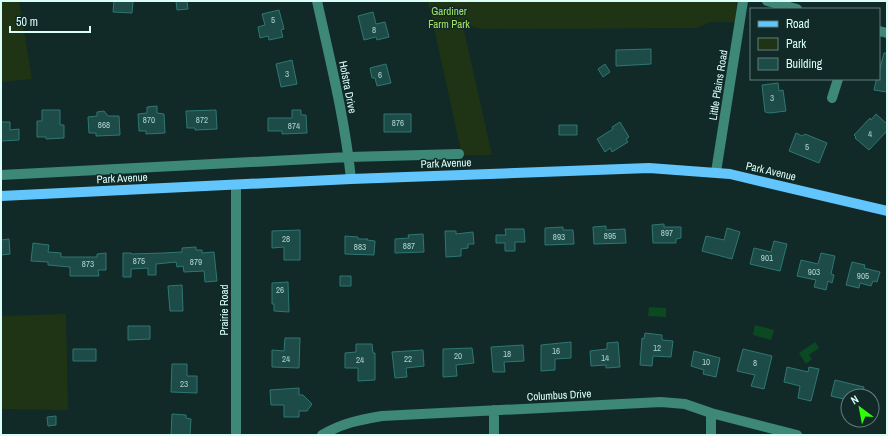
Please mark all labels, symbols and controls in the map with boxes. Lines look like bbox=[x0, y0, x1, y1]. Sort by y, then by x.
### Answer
park label: Gardiner Farm Park bbox=[428, 4, 470, 31]
scale bar bbox=[10, 8, 90, 34]
legend bbox=[750, 8, 880, 80]
text: 50 m bbox=[16, 14, 38, 30]
house number: 5 bbox=[271, 14, 275, 26]
text: Road bbox=[786, 16, 810, 32]
house number: 8 bbox=[372, 24, 376, 36]
text: Park bbox=[786, 36, 806, 52]
street label: Little Plains Road bbox=[706, 49, 730, 121]
text: Building bbox=[786, 56, 823, 72]
street label: Hofstra Drive bbox=[336, 60, 360, 114]
house number: 3 bbox=[285, 68, 289, 80]
house number: 6 bbox=[378, 69, 382, 81]
house number: 3 bbox=[770, 92, 774, 104]
house number: 870 bbox=[143, 114, 155, 126]
house number: 872 bbox=[196, 114, 208, 126]
house number: 876 bbox=[392, 117, 404, 129]
house number: 868 bbox=[98, 119, 110, 131]
house number: 874 bbox=[288, 120, 300, 132]
house number: 4 bbox=[868, 128, 872, 140]
house number: 5 bbox=[805, 141, 809, 153]
street label: Park Avenue bbox=[420, 155, 472, 171]
street label: Park Avenue bbox=[745, 158, 797, 184]
street label: Park Avenue bbox=[96, 170, 148, 186]
house number: 897 bbox=[661, 227, 673, 239]
house number: 895 bbox=[604, 230, 616, 242]
house number: 893 bbox=[553, 231, 565, 243]
house number: 28 bbox=[282, 233, 290, 245]
house number: 887 bbox=[403, 240, 415, 252]
house number: 883 bbox=[354, 241, 366, 253]
house number: 901 bbox=[761, 252, 773, 264]
house number: 875 bbox=[133, 255, 145, 267]
house number: 879 bbox=[190, 256, 202, 268]
house number: 873 bbox=[82, 258, 94, 270]
house number: 903 bbox=[808, 266, 820, 278]
house number: 905 bbox=[857, 270, 869, 282]
street label: Prairie Road bbox=[217, 284, 231, 336]
house number: 26 bbox=[276, 284, 284, 296]
house number: 12 bbox=[653, 342, 661, 354]
house number: 16 bbox=[552, 345, 560, 357]
house number: 18 bbox=[503, 348, 511, 360]
house number: 20 bbox=[454, 350, 462, 362]
house number: 14 bbox=[601, 352, 609, 364]
house number: 24 bbox=[282, 353, 290, 365]
house number: 22 bbox=[404, 353, 412, 365]
house number: 24 bbox=[356, 354, 364, 366]
house number: 10 bbox=[702, 356, 710, 368]
house number: 8 bbox=[753, 357, 757, 369]
house number: 23 bbox=[180, 378, 188, 390]
street label: Columbus Drive bbox=[526, 386, 592, 404]
north arrow bbox=[840, 388, 880, 428]
text: N bbox=[848, 392, 861, 407]

